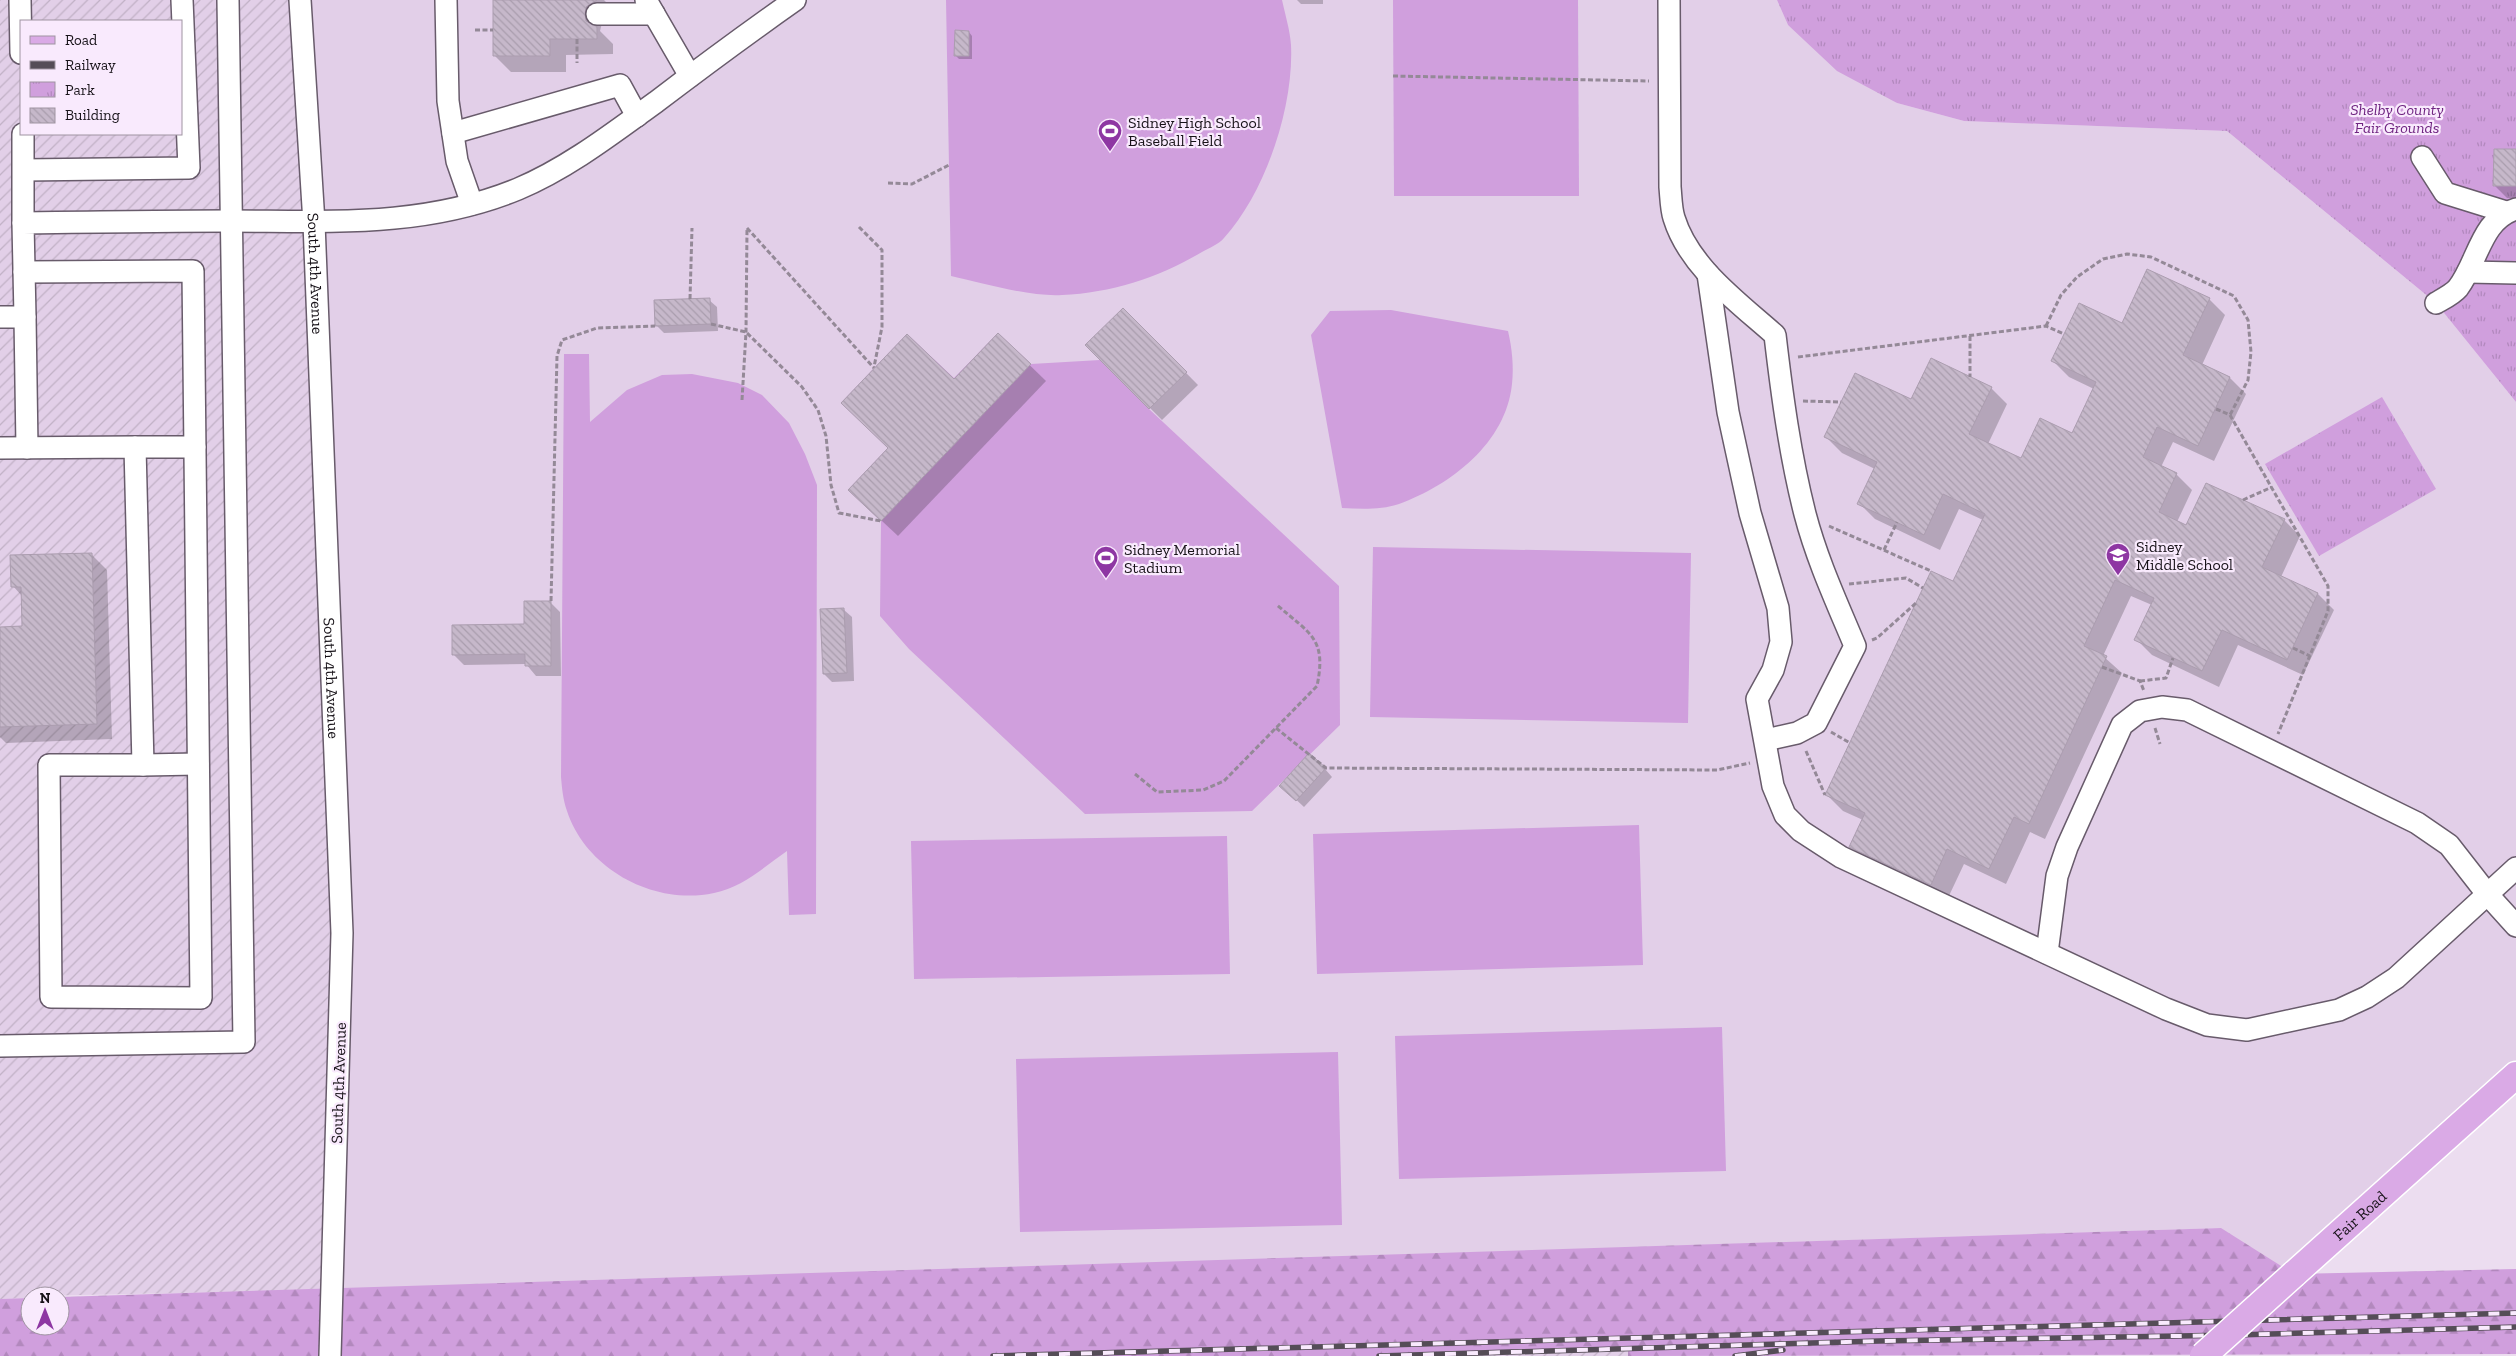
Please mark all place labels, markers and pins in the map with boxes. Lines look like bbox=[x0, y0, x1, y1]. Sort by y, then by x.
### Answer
place label: Sidney High School Baseball Field bbox=[1128, 113, 1261, 150]
sports icon: Sidney High School Baseball Field bbox=[1097, 118, 1123, 152]
place label: Sidney Middle School bbox=[2136, 537, 2233, 574]
place label: Sidney Memorial Stadium bbox=[1124, 540, 1240, 577]
school or university icon: Sidney Middle School bbox=[2105, 542, 2131, 576]
sports icon: Sidney Memorial Stadium bbox=[1093, 545, 1119, 579]

